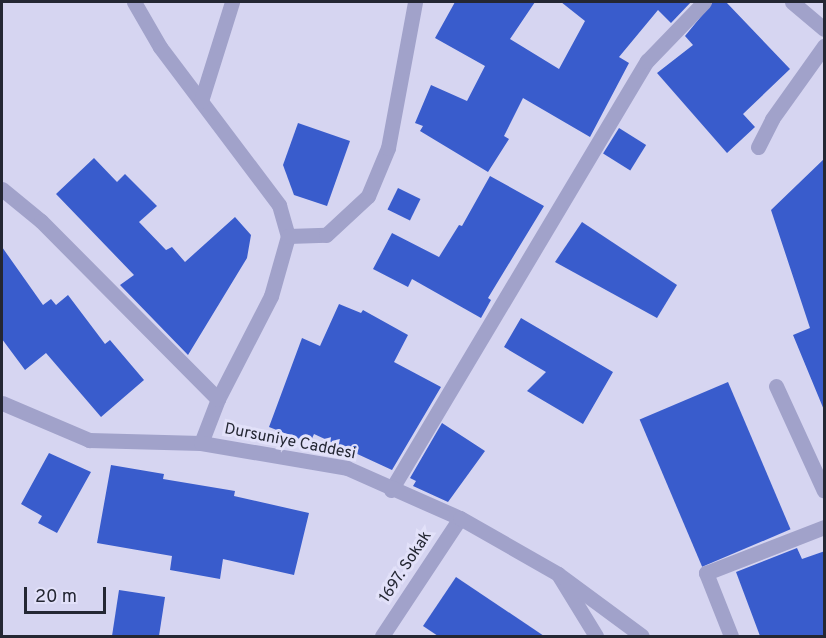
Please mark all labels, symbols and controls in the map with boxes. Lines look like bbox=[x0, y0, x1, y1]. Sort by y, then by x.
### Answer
street label: Dursuniye Caddesi bbox=[223, 420, 357, 464]
street label: 1697. Sokak bbox=[376, 528, 436, 606]
scale bar bbox=[27, 575, 110, 613]
text: 20 m bbox=[35, 586, 77, 609]

